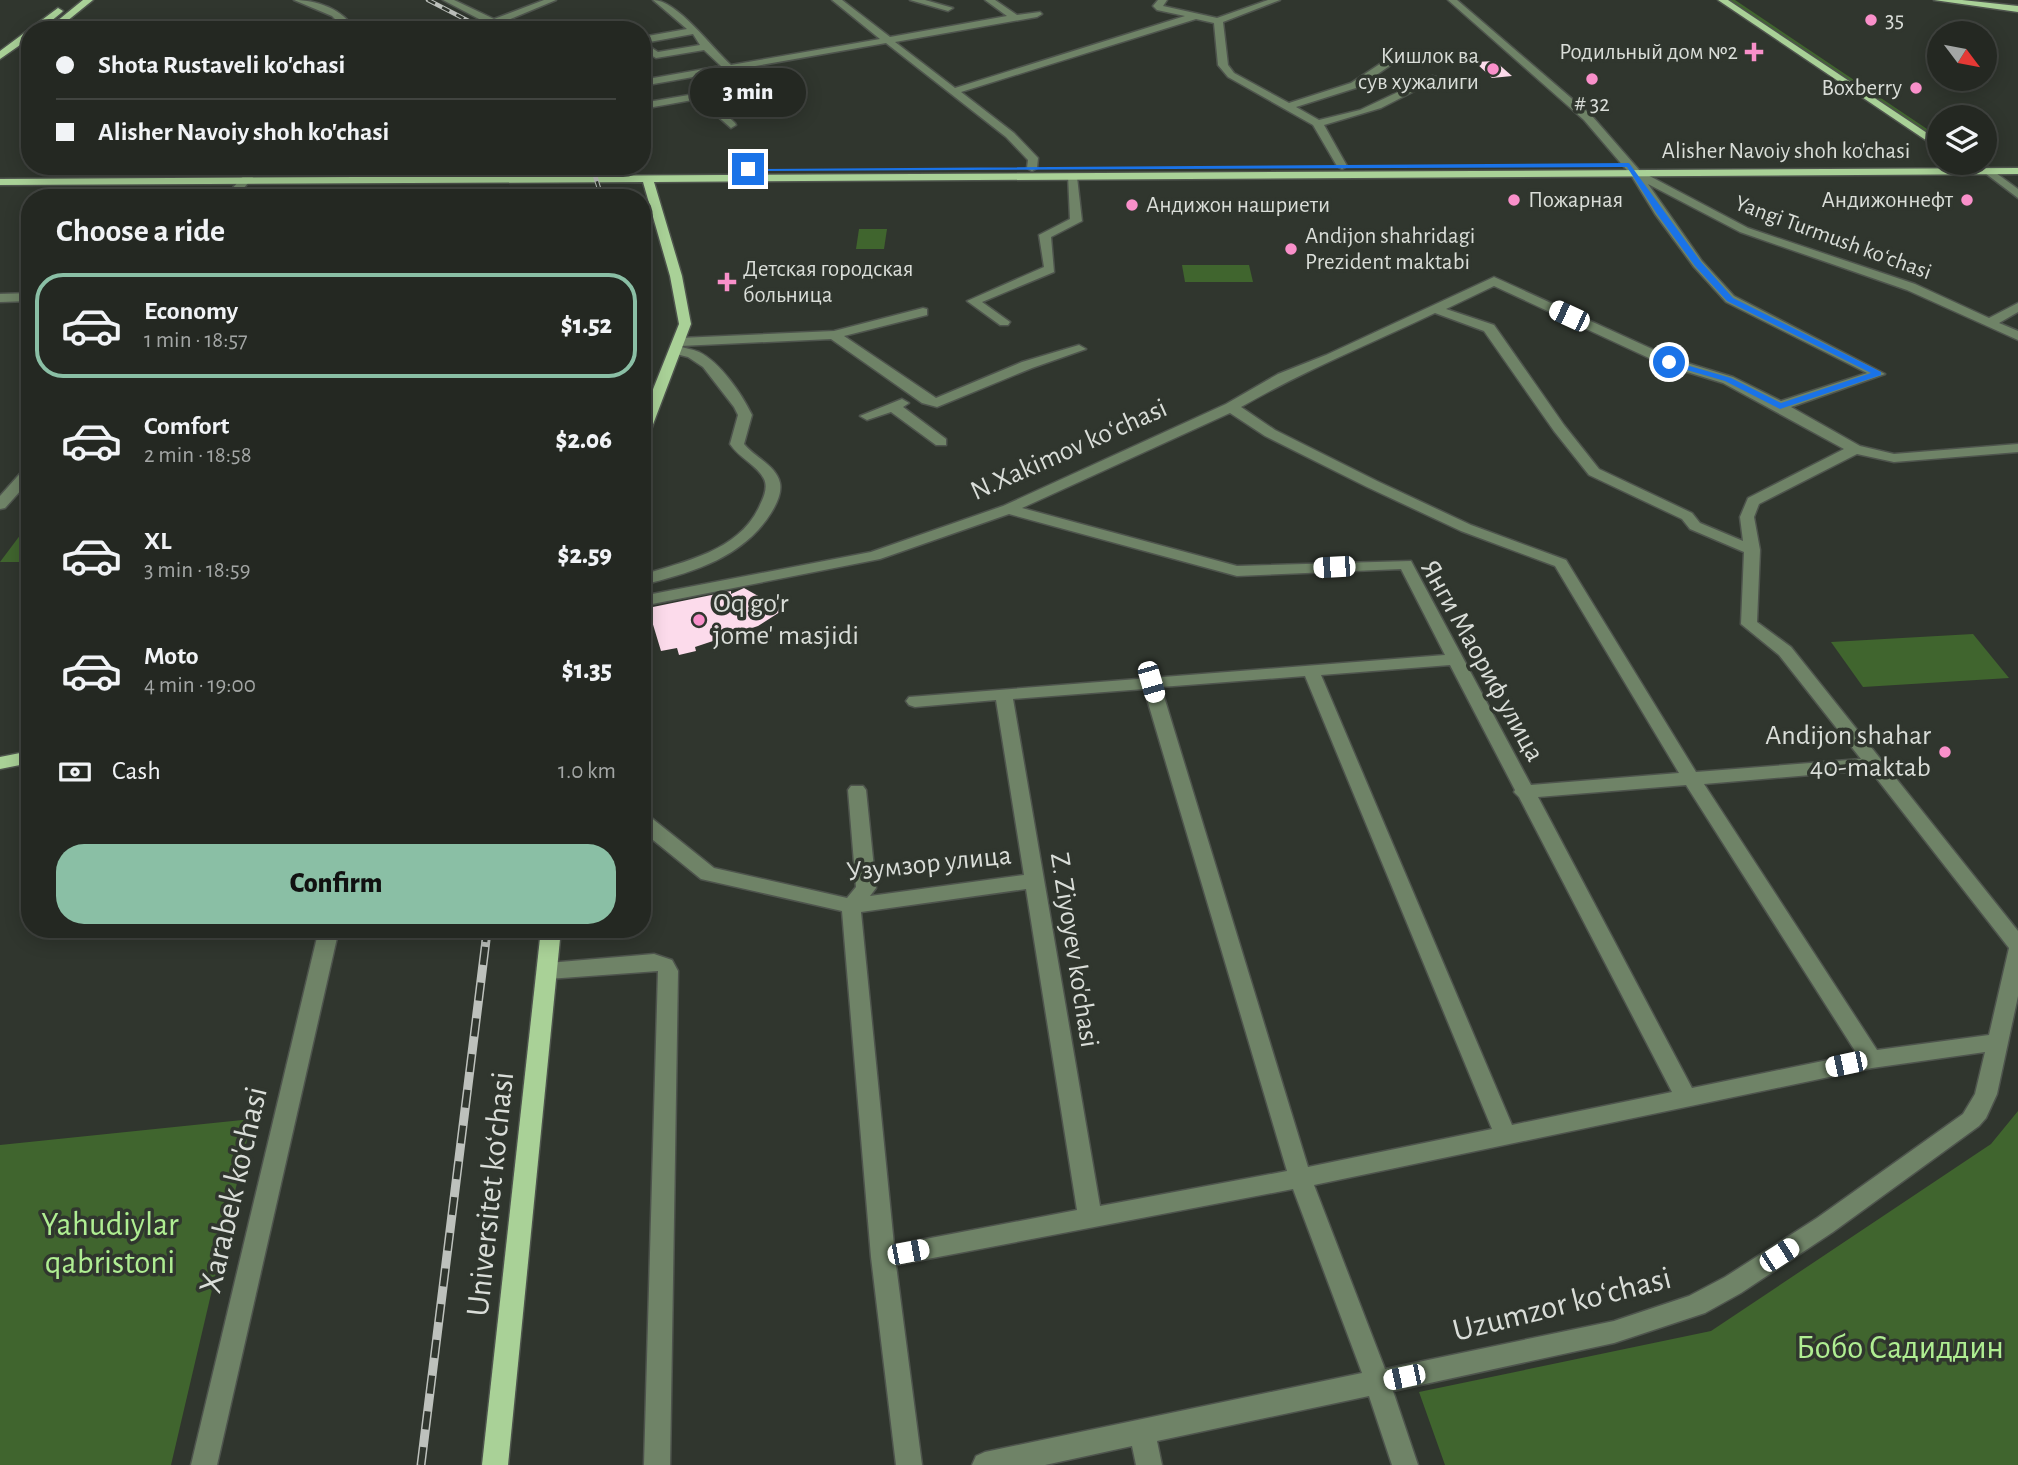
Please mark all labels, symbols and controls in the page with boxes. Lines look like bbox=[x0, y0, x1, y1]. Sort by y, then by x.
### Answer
place label: 35 bbox=[1885, 9, 1904, 32]
marker: 35 bbox=[1863, 12, 1879, 28]
north arrow bbox=[1927, 21, 1997, 91]
map controls bbox=[1927, 21, 1997, 175]
place label: Родильный дом №2 bbox=[1559, 41, 1738, 64]
marker: Родильный дом №2 bbox=[1744, 42, 1764, 62]
place label: Кишлок ва сув хужалиги bbox=[1358, 45, 1479, 94]
text: Shota Rustaveli ko'chasi bbox=[98, 52, 345, 78]
marker: Кишлок ва сув хужалиги bbox=[1485, 61, 1501, 77]
callout: 3 min bbox=[690, 68, 806, 116]
marker: # 32 bbox=[1584, 71, 1600, 87]
place label: Boxberry bbox=[1822, 77, 1902, 100]
marker: Boxberry bbox=[1908, 80, 1924, 96]
text: 3 min bbox=[723, 81, 773, 104]
place label: # 32 bbox=[1574, 93, 1610, 116]
button: layers bbox=[1927, 105, 1997, 175]
text: Alisher Navoiy shoh ko'chasi bbox=[98, 119, 389, 145]
street label: Alisher Navoiy shoh ko'chasi bbox=[1662, 140, 1910, 163]
route end bbox=[732, 153, 764, 185]
place label: Пожарная bbox=[1528, 189, 1623, 212]
place label: Андижоннефт bbox=[1822, 189, 1954, 212]
marker: Пожарная bbox=[1506, 192, 1522, 208]
street label: Yangi Turmush koʻchasi bbox=[1732, 192, 1934, 284]
marker: Андижоннефт bbox=[1959, 192, 1975, 208]
place label: Андижон нашриети bbox=[1146, 194, 1330, 217]
marker: Андижон нашриети bbox=[1124, 197, 1140, 213]
text: Choose a ride bbox=[56, 215, 225, 247]
place label: Andijon shahridagi Prezident maktabi bbox=[1305, 225, 1475, 274]
marker: Andijon shahridagi Prezident maktabi bbox=[1283, 241, 1299, 257]
place label: Детская городская больница bbox=[743, 258, 913, 307]
marker: Детская городская больница bbox=[717, 272, 737, 292]
icon: car bbox=[60, 294, 123, 357]
text: Economy bbox=[144, 298, 238, 324]
car bbox=[1546, 298, 1593, 334]
text: $1.52 bbox=[561, 312, 612, 338]
text: 1 min · 18:57 bbox=[144, 329, 248, 352]
route start bbox=[1653, 346, 1685, 378]
street label: N.Xakimov koʻchasi bbox=[967, 394, 1171, 506]
icon: car bbox=[60, 409, 123, 472]
text: Comfort bbox=[144, 413, 229, 439]
text: $2.06 bbox=[556, 427, 612, 453]
text: 2 min · 18:58 bbox=[144, 444, 252, 467]
icon: car bbox=[60, 524, 123, 587]
text: XL bbox=[144, 528, 171, 554]
text: $2.59 bbox=[558, 542, 612, 568]
car bbox=[1313, 555, 1356, 579]
street label: Янги Маориф улица bbox=[1415, 556, 1549, 767]
text: 3 min · 18:59 bbox=[144, 559, 250, 582]
place label: Oq go'r jome' masjidi bbox=[713, 590, 859, 650]
marker: Oq go'r jome' masjidi bbox=[691, 612, 707, 628]
icon: car bbox=[60, 639, 123, 702]
text: Moto bbox=[144, 643, 199, 669]
text: $1.35 bbox=[562, 657, 612, 683]
car bbox=[1136, 659, 1167, 705]
text: 4 min · 19:00 bbox=[144, 674, 256, 697]
place label: Andijon shahar 40-maktab bbox=[1765, 722, 1931, 782]
marker: Andijon shahar 40-maktab bbox=[1937, 744, 1953, 760]
icon: cash bbox=[56, 753, 94, 791]
text: Cash bbox=[112, 758, 161, 784]
text: 1.0 km bbox=[558, 760, 616, 783]
street label: Узумзор улица bbox=[845, 841, 1013, 887]
button: Confirm bbox=[56, 844, 616, 924]
street label: Z. Ziyoyev ko'chasi bbox=[1045, 851, 1103, 1049]
car bbox=[1824, 1049, 1869, 1079]
street label: Universitet kо‘chasi bbox=[462, 1070, 520, 1318]
street label: Xarabek ko'chasi bbox=[194, 1084, 274, 1296]
park label: Yahudiylar qabristoni bbox=[41, 1209, 179, 1280]
car bbox=[1756, 1235, 1803, 1275]
car bbox=[886, 1238, 931, 1266]
street label: Uzumzor koʻchasi bbox=[1449, 1262, 1675, 1348]
park label: Бобо Садиддин bbox=[1796, 1332, 2004, 1365]
car bbox=[1382, 1362, 1427, 1392]

